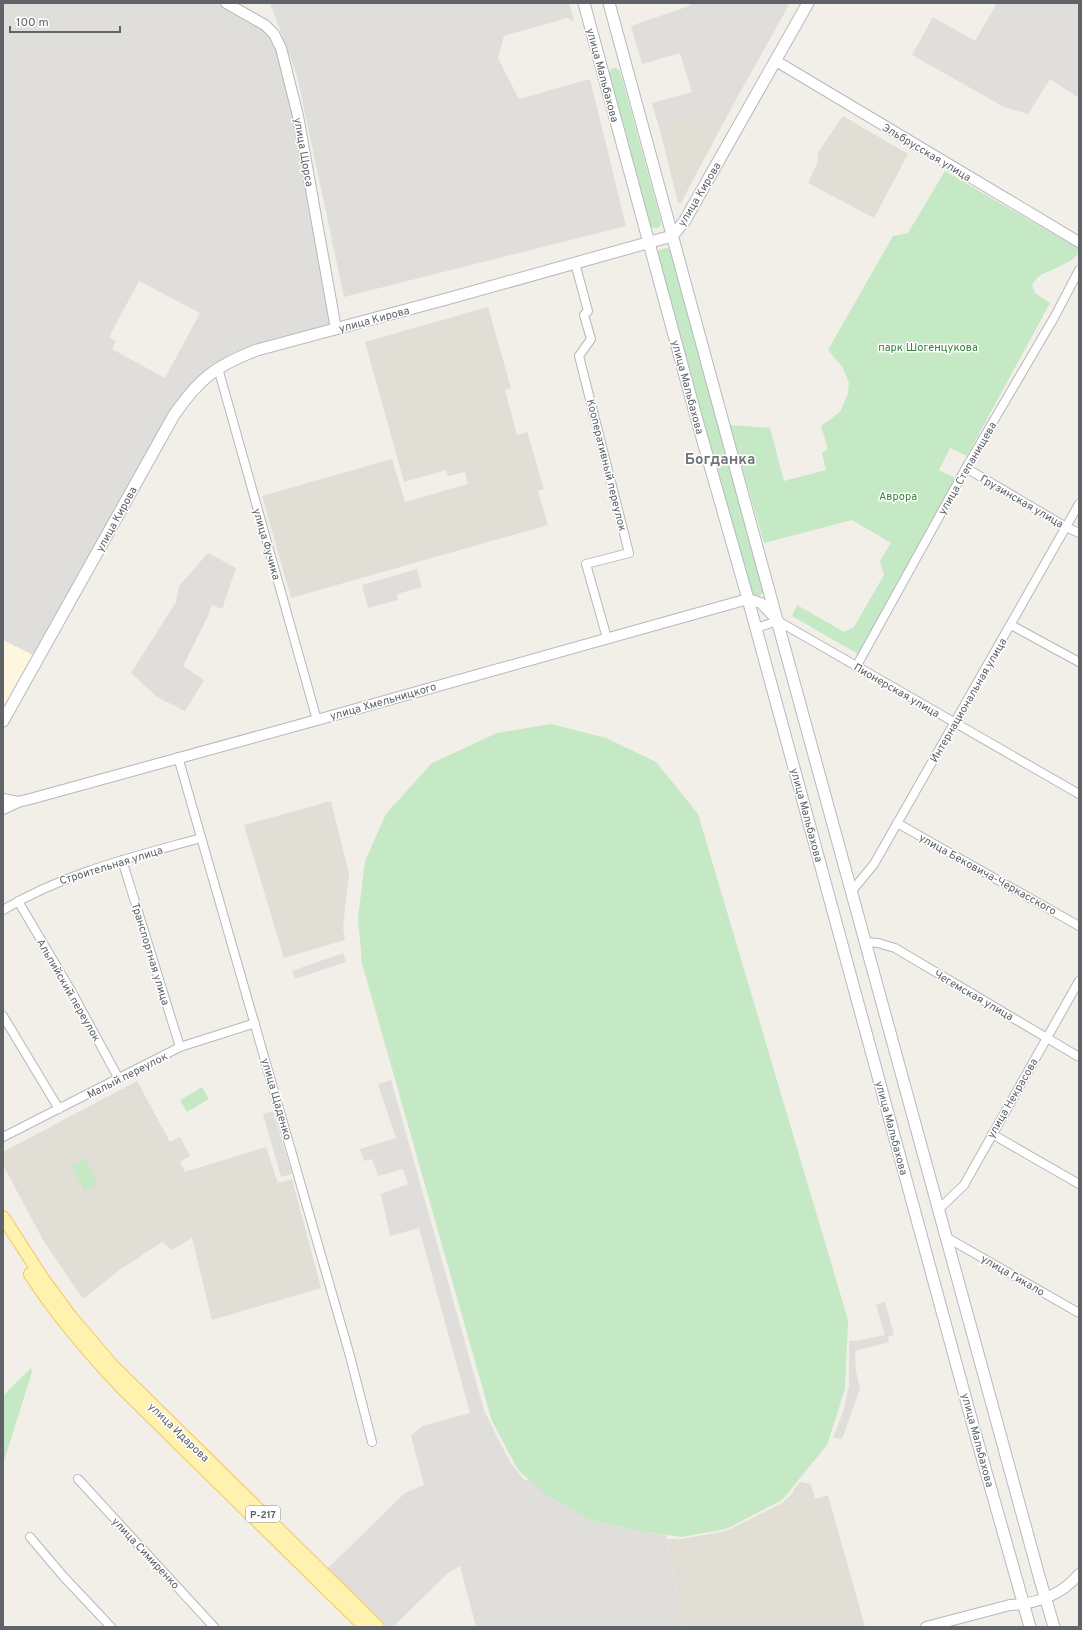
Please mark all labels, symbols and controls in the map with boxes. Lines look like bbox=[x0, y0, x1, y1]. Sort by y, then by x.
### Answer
scale bar bbox=[10, 8, 120, 34]
text: 100 m bbox=[16, 15, 49, 31]
street label: улица Мальбахова bbox=[583, 27, 621, 124]
street label: улица Щорса bbox=[290, 116, 316, 188]
street label: Эльбрусская улица bbox=[880, 121, 974, 185]
street label: улица Кирова bbox=[675, 160, 725, 229]
street label: улица Кирова bbox=[337, 304, 411, 336]
street label: улица Мальбахова bbox=[668, 339, 706, 436]
park label: парк Шогенцукова bbox=[878, 341, 978, 355]
street label: Кооперативный переулок bbox=[583, 398, 629, 533]
street label: улица Степанищева bbox=[936, 419, 1000, 517]
district label: Богданка bbox=[685, 451, 755, 470]
street label: Грузинская улица bbox=[977, 472, 1066, 532]
street label: улица Кирова bbox=[93, 484, 141, 555]
park label: Аврора bbox=[879, 490, 917, 504]
street label: улица Фучика bbox=[249, 507, 283, 582]
street label: Интернациональная улица bbox=[927, 636, 1010, 765]
street label: Пионерская улица bbox=[851, 661, 942, 721]
street label: улица Хмельницкого bbox=[328, 680, 438, 724]
street label: улица Мальбахова bbox=[787, 767, 825, 864]
street label: улица Бековича-Черкасского bbox=[916, 831, 1059, 919]
street label: Строительная улица bbox=[58, 843, 165, 888]
street label: Транспортная улица bbox=[128, 901, 172, 1007]
street label: Альпийский переулок bbox=[33, 937, 103, 1044]
street label: Чегемская улица bbox=[931, 967, 1016, 1024]
street label: Малый переулок bbox=[85, 1050, 170, 1102]
street label: улица Некрасова bbox=[984, 1056, 1042, 1141]
street label: улица Щаденко bbox=[258, 1057, 294, 1142]
street label: улица Мальбахова bbox=[872, 1080, 910, 1177]
street label: улица Гикало bbox=[978, 1252, 1047, 1300]
street label: улица Мальбахова bbox=[958, 1392, 996, 1489]
street label: улица Идарова bbox=[145, 1400, 212, 1466]
road number: Р-217 bbox=[246, 1506, 280, 1522]
street label: улица Симиренко bbox=[108, 1515, 182, 1592]

